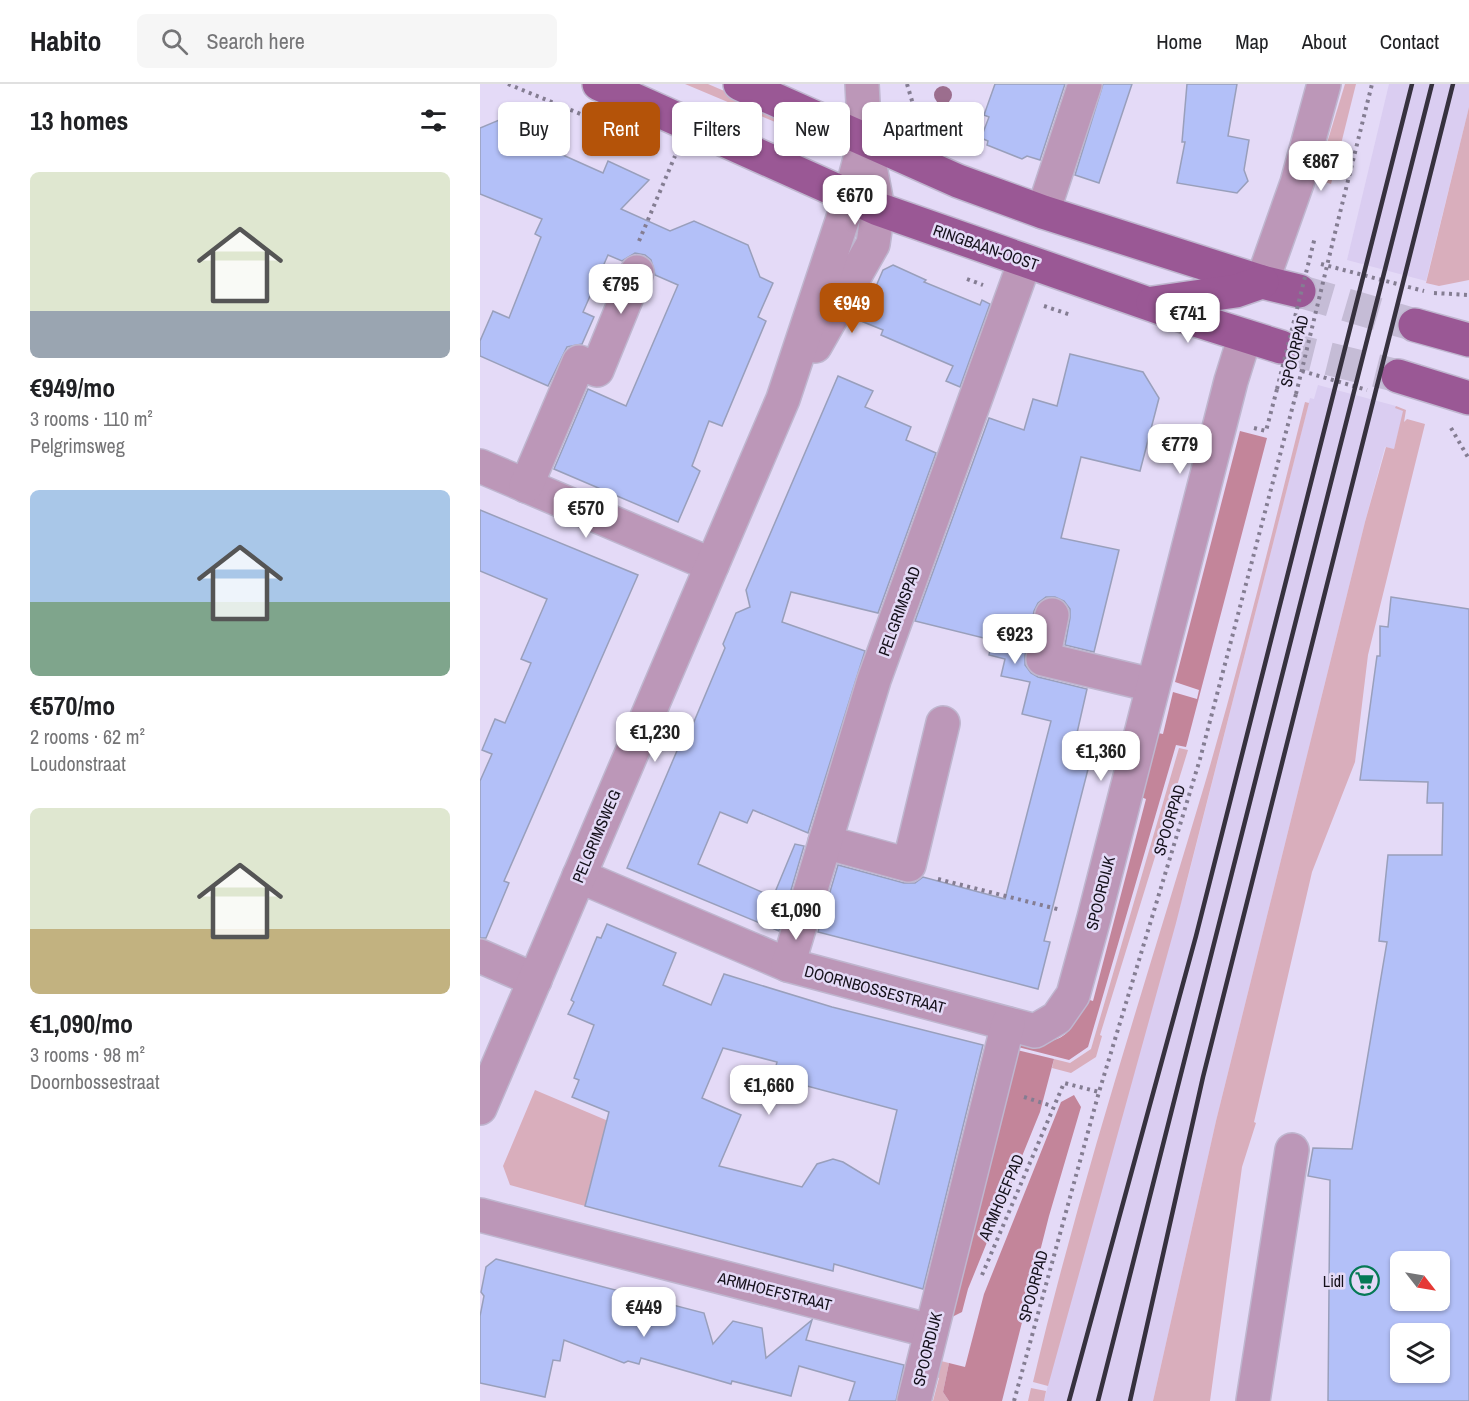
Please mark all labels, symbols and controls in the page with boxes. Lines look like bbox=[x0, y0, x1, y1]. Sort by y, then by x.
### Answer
search box bbox=[137, 14, 557, 68]
text: Habito bbox=[30, 22, 101, 60]
icon: search bbox=[158, 25, 191, 58]
text: Search here bbox=[206, 26, 305, 56]
text: Home bbox=[1156, 27, 1202, 56]
text: Map bbox=[1235, 27, 1269, 56]
text: About bbox=[1302, 27, 1347, 56]
text: Contact bbox=[1380, 27, 1439, 56]
chip: Buy bbox=[498, 102, 570, 156]
chip: Rent bbox=[582, 102, 660, 156]
chip: Filters bbox=[672, 102, 762, 156]
chip: New bbox=[774, 102, 850, 156]
chip: Apartment bbox=[862, 102, 984, 156]
text: 13 homes bbox=[30, 103, 128, 138]
icon: filters bbox=[417, 104, 450, 137]
pin: €867 bbox=[1285, 141, 1357, 192]
text: €867 bbox=[1303, 147, 1339, 174]
pin: €670 bbox=[819, 175, 891, 226]
text: €670 bbox=[837, 181, 873, 208]
icon: home bbox=[186, 211, 294, 319]
street label: RINGBAAN-OOST bbox=[930, 219, 1042, 275]
pin: €795 bbox=[585, 264, 657, 315]
text: €795 bbox=[603, 270, 639, 297]
pin: €949 bbox=[816, 283, 888, 334]
text: €949 bbox=[834, 289, 870, 316]
pin: €741 bbox=[1152, 293, 1224, 344]
text: €741 bbox=[1170, 299, 1206, 326]
street label: SPOORPAD bbox=[1274, 313, 1314, 389]
text: €949/mo bbox=[30, 370, 115, 405]
text: 3 rooms · 110 m² bbox=[30, 405, 153, 432]
pin: €779 bbox=[1144, 424, 1216, 475]
text: €779 bbox=[1162, 430, 1198, 457]
text: Pelgrimsweg bbox=[30, 432, 125, 459]
pin: €570 bbox=[550, 488, 622, 539]
text: €570 bbox=[568, 494, 604, 521]
icon: home bbox=[186, 529, 294, 637]
street label: PELGRIMSPAD bbox=[873, 563, 925, 659]
pin: €923 bbox=[979, 614, 1051, 665]
text: €923 bbox=[997, 620, 1033, 647]
text: €570/mo bbox=[30, 688, 115, 723]
pin: €1,230 bbox=[606, 712, 704, 763]
text: €1,230 bbox=[630, 718, 680, 745]
text: 2 rooms · 62 m² bbox=[30, 723, 145, 750]
pin: €1,360 bbox=[1052, 731, 1150, 782]
text: €1,360 bbox=[1076, 737, 1126, 764]
text: Loudonstraat bbox=[30, 750, 126, 777]
street label: SPOORPAD bbox=[1148, 782, 1190, 858]
street label: PELGRIMSWEG bbox=[567, 786, 625, 886]
icon: home bbox=[186, 847, 294, 955]
street label: SPOORDIJK bbox=[1080, 853, 1120, 932]
pin: €1,090 bbox=[747, 890, 845, 941]
text: €1,090 bbox=[771, 896, 821, 923]
street label: DOORNBOSSESTRAAT bbox=[802, 960, 948, 1018]
text: €1,090/mo bbox=[30, 1006, 133, 1041]
text: 3 rooms · 98 m² bbox=[30, 1041, 145, 1068]
pin: €1,660 bbox=[720, 1065, 818, 1116]
text: Doornbossestraat bbox=[30, 1068, 159, 1095]
text: €1,660 bbox=[744, 1071, 794, 1098]
street label: ARMHOEFPAD bbox=[973, 1151, 1029, 1244]
street label: SPOORPAD bbox=[1013, 1248, 1053, 1324]
north arrow bbox=[1390, 1251, 1450, 1311]
map controls bbox=[1390, 1251, 1450, 1383]
supermarket icon: Lidl bbox=[1349, 1265, 1381, 1297]
street label: ARMHOEFSTRAAT bbox=[715, 1266, 834, 1316]
place label: Lidl bbox=[1323, 1270, 1344, 1292]
pin: €449 bbox=[608, 1287, 680, 1338]
text: €449 bbox=[626, 1293, 662, 1320]
street label: SPOORDIJK bbox=[907, 1309, 947, 1388]
button: layers bbox=[1390, 1323, 1450, 1383]

